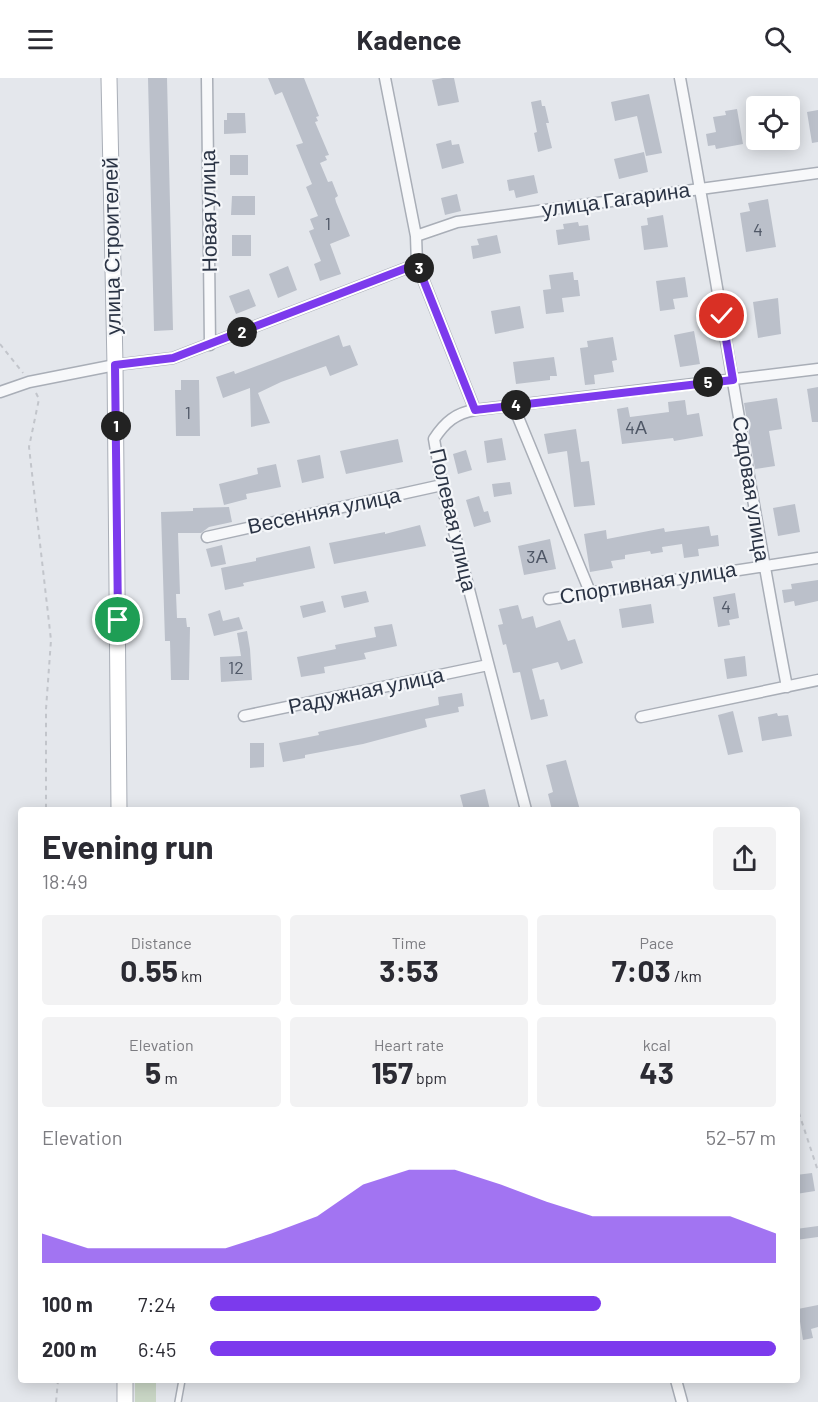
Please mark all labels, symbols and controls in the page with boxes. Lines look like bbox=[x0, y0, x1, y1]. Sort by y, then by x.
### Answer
icon: menu bbox=[24, 23, 57, 56]
text: Kadence bbox=[357, 23, 461, 55]
icon: search bbox=[761, 23, 794, 56]
map controls bbox=[746, 96, 800, 150]
button: locate bbox=[746, 96, 800, 150]
street label: Новая улица bbox=[194, 149, 221, 273]
street label: улица Строителей bbox=[96, 157, 125, 335]
street label: улица Гагарина bbox=[540, 176, 692, 221]
house number: 1 bbox=[325, 212, 331, 234]
house number: 4 bbox=[753, 218, 763, 240]
pin: 3 bbox=[404, 253, 434, 283]
text: 3 bbox=[415, 258, 423, 277]
pin bbox=[696, 290, 747, 341]
icon: check bbox=[705, 299, 738, 332]
pin: 2 bbox=[227, 317, 257, 347]
text: 2 bbox=[238, 322, 246, 341]
pin: 5 bbox=[693, 367, 723, 397]
text: 5 bbox=[704, 372, 712, 391]
pin: 4 bbox=[501, 390, 531, 420]
text: 4 bbox=[511, 395, 521, 414]
house number: 1 bbox=[185, 401, 191, 423]
pin: 1 bbox=[101, 411, 131, 441]
street label: Садовая улица bbox=[729, 414, 776, 564]
text: 1 bbox=[113, 416, 119, 435]
house number: 4А bbox=[625, 416, 647, 438]
street label: Полевая улица bbox=[426, 446, 483, 594]
street label: Весенняя улица bbox=[245, 481, 403, 538]
house number: 3А bbox=[526, 545, 548, 567]
street label: Спортивная улица bbox=[558, 555, 738, 608]
pin bbox=[92, 594, 143, 645]
house number: 4 bbox=[721, 595, 731, 617]
icon: arrive bbox=[101, 603, 134, 636]
house number: 12 bbox=[228, 656, 244, 678]
street label: Радужная улица bbox=[286, 661, 446, 718]
text: Evening run bbox=[42, 826, 214, 866]
button: share bbox=[713, 827, 776, 890]
text: 18:49 bbox=[42, 869, 88, 893]
text: Distance bbox=[131, 933, 192, 952]
text: Time bbox=[392, 933, 426, 952]
text: Pace bbox=[639, 933, 674, 952]
text: 0.55 bbox=[120, 952, 178, 988]
text: 3:53 bbox=[379, 952, 439, 988]
text: 7:03 bbox=[612, 952, 671, 988]
text: km bbox=[178, 966, 202, 985]
text: /km bbox=[671, 966, 702, 985]
text: Elevation bbox=[129, 1035, 194, 1054]
text: Heart rate bbox=[374, 1035, 444, 1054]
text: kcal bbox=[643, 1035, 671, 1054]
text: 5 bbox=[145, 1054, 161, 1090]
text: 157 bbox=[371, 1054, 413, 1090]
text: 43 bbox=[639, 1054, 674, 1090]
text: m bbox=[161, 1068, 178, 1087]
text: bpm bbox=[413, 1068, 447, 1087]
text: Elevation bbox=[42, 1125, 123, 1149]
text: 52–57 m bbox=[706, 1125, 776, 1149]
text: 100 m bbox=[42, 1292, 93, 1316]
text: 7:24 bbox=[138, 1292, 176, 1316]
text: 200 m bbox=[42, 1337, 97, 1361]
text: 6:45 bbox=[138, 1337, 176, 1361]

